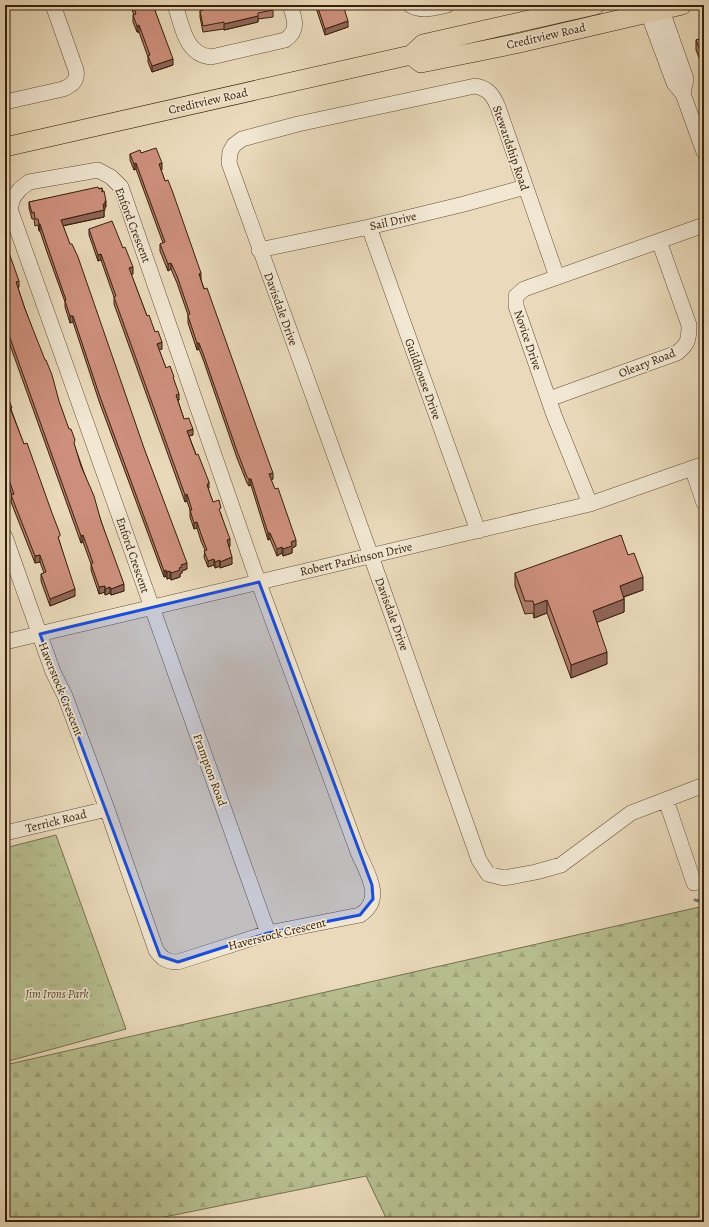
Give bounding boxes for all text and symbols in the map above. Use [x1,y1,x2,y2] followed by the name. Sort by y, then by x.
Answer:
[505,19,588,53] street label: Creditview Road
[167,84,250,118] street label: Creditview Road
[489,103,533,193] street label: Stewardship Road
[111,185,155,265] street label: Enford Crescent
[368,208,418,234] street label: Sail Drive
[260,270,302,348] street label: Davisdale Drive
[510,308,546,372] street label: Novice Drive
[401,336,445,422] street label: Guildhouse Drive
[616,345,678,381] street label: Oleary Road
[113,515,153,595] street label: Enford Crescent
[298,538,414,580] street label: Robert Parkinson Drive
[371,575,413,653] street label: Davisdale Drive
[35,640,87,739] street label: Haverstock Crescent
[189,731,231,809] street label: Frampton Road
[24,806,89,836] street label: Terrick Road
[226,914,328,954] street label: Haverstock Crescent
[24,986,89,1002] park label: Jim Irons Park

